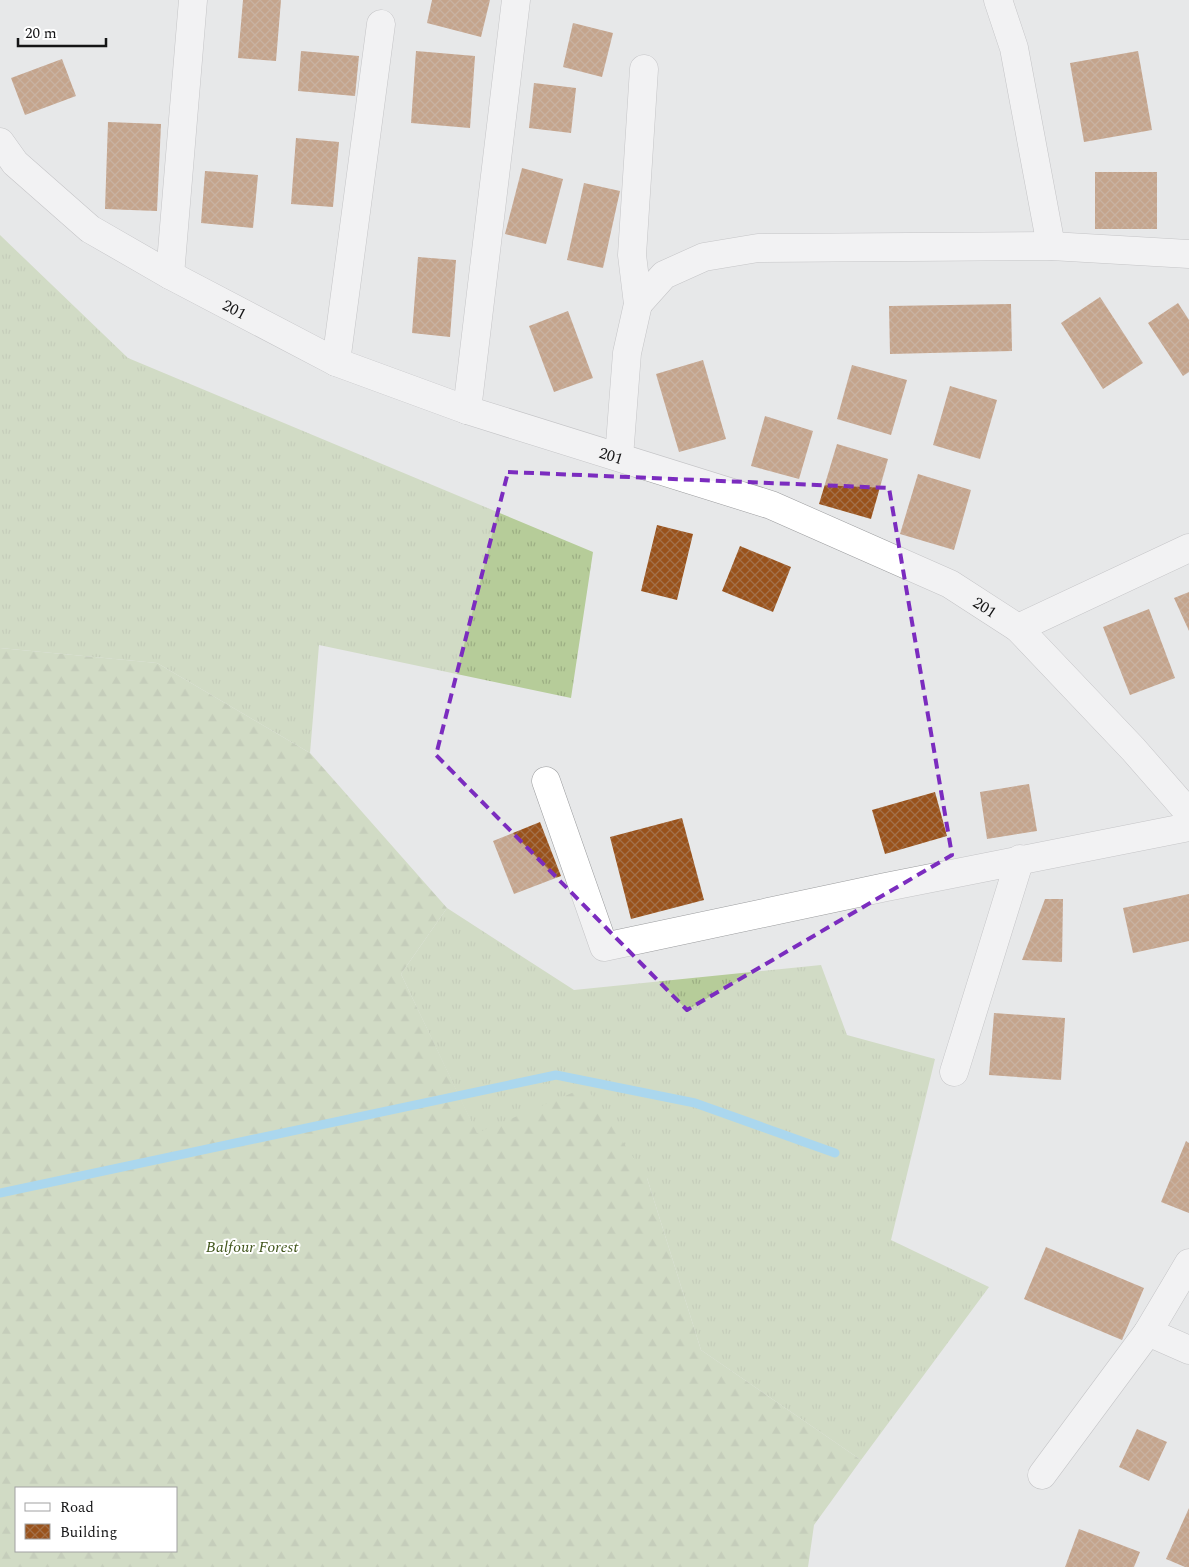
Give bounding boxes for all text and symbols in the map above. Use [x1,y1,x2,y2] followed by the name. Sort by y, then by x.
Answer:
[18,15,105,47] scale bar
[25,22,57,45] text: 20 m
[218,294,250,326] street label: 201
[596,441,626,471] street label: 201
[968,591,1001,624] street label: 201
[206,1235,299,1259] park label: Balfour Forest
[15,1487,178,1552] legend
[60,1496,94,1519] text: Road
[60,1521,117,1544] text: Building

